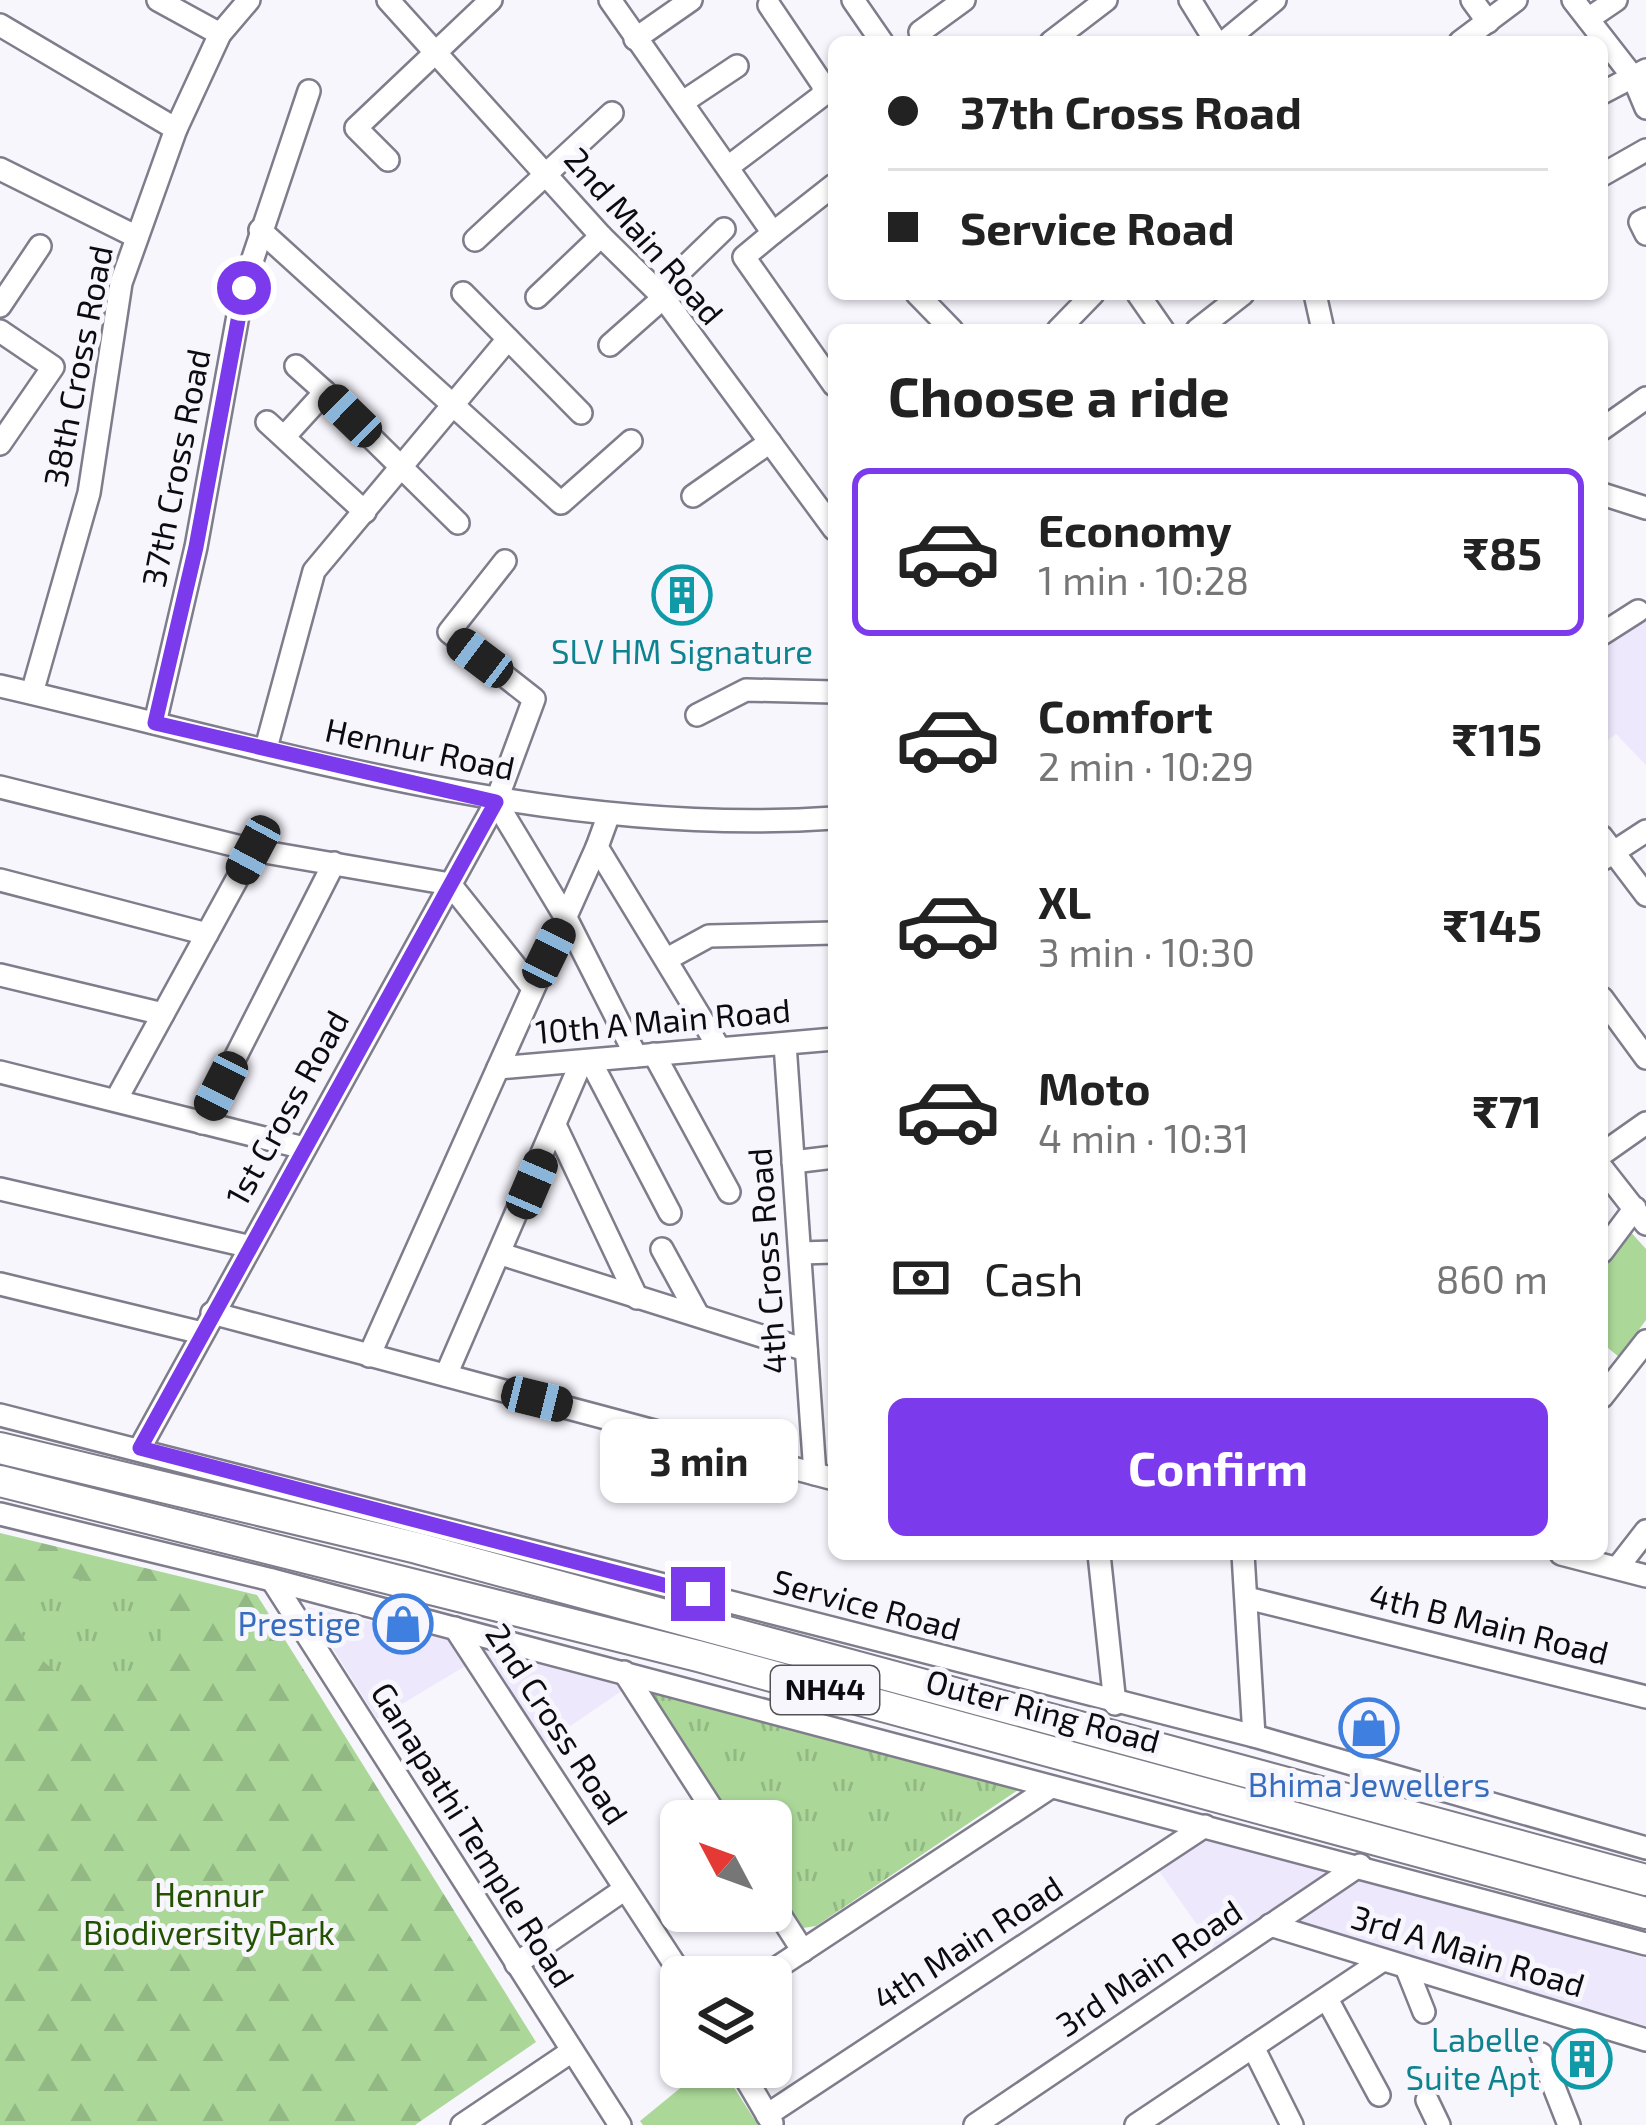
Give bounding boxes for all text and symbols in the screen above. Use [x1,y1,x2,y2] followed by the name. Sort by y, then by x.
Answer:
[960,84,1302,138] text: 37th Cross Road
[557,139,733,332] street label: 2nd Main Road
[960,200,1235,254] text: Service Road
[34,242,120,490] street label: 38th Cross Road
[217,261,271,315] route start
[132,345,218,590] street label: 37th Cross Road
[888,363,1230,428] text: Choose a ride
[312,378,388,454] car
[894,498,1002,606] icon: car
[1038,502,1232,556] text: Economy
[1463,525,1542,579] text: ₹85
[1038,556,1249,603] text: 1 min · 10:28
[651,564,713,626] building icon: SLV HM Signature
[440,622,520,694] car
[551,631,813,671] place label: SLV HM Signature
[894,684,1002,792] icon: car
[1038,688,1213,742] text: Comfort
[322,708,519,788] street label: Hennur Road
[1452,711,1542,765] text: ₹115
[1038,742,1254,789] text: 2 min · 10:29
[220,810,286,890] car
[894,870,1002,978] icon: car
[1038,874,1091,928] text: XL
[1442,897,1542,951] text: ₹145
[517,913,581,993] car
[1038,928,1255,975] text: 3 min · 10:30
[534,989,792,1051] street label: 10th A Main Road
[216,1003,356,1212] street label: 1st Cross Road
[189,1046,253,1126] car
[894,1056,1002,1164] icon: car
[1038,1060,1151,1114] text: Moto
[1472,1083,1542,1137] text: ₹71
[1038,1114,1249,1161] text: 4 min · 10:31
[501,1144,563,1224] car
[738,1147,794,1376] street label: 4th Cross Road
[888,1245,954,1311] icon: cash
[984,1251,1083,1305] text: Cash
[1436,1255,1548,1302] text: 860 m
[498,1373,576,1425] car
[888,1398,1548,1536] button: Confirm
[599,1420,797,1504] callout: 3 min
[649,1437,749,1484] text: 3 min
[769,1560,965,1648] street label: Service Road
[671,1567,725,1621] route end
[1366,1574,1613,1672] street label: 4th B Main Road
[372,1593,434,1655] shop icon: Prestige
[237,1603,361,1643] place label: Prestige
[478,1616,638,1831] street label: 2nd Cross Road
[922,1660,1165,1760] street label: Outer Ring Road
[771,1666,879,1714] road number: NH44
[364,1675,584,1994] street label: Ganapathi Temple Road
[1338,1697,1400,1759] shop icon: Bhima Jewellers
[1248,1764,1490,1804] place label: Bhima Jewellers
[660,1800,792,1932] north arrow
[660,1800,792,2088] map controls
[865,1866,1069,2018] street label: 4th Main Road
[83,1874,335,1952] park label: Hennur Biodiversity Park
[1048,1890,1249,2044] street label: 3rd Main Road
[1347,1896,1590,2004] street label: 3rd A Main Road
[660,1956,792,2088] button: layers
[1405,2019,1540,2097] place label: Labelle Suite Apt
[1551,2028,1613,2090] building icon: Labelle Suite Apt

